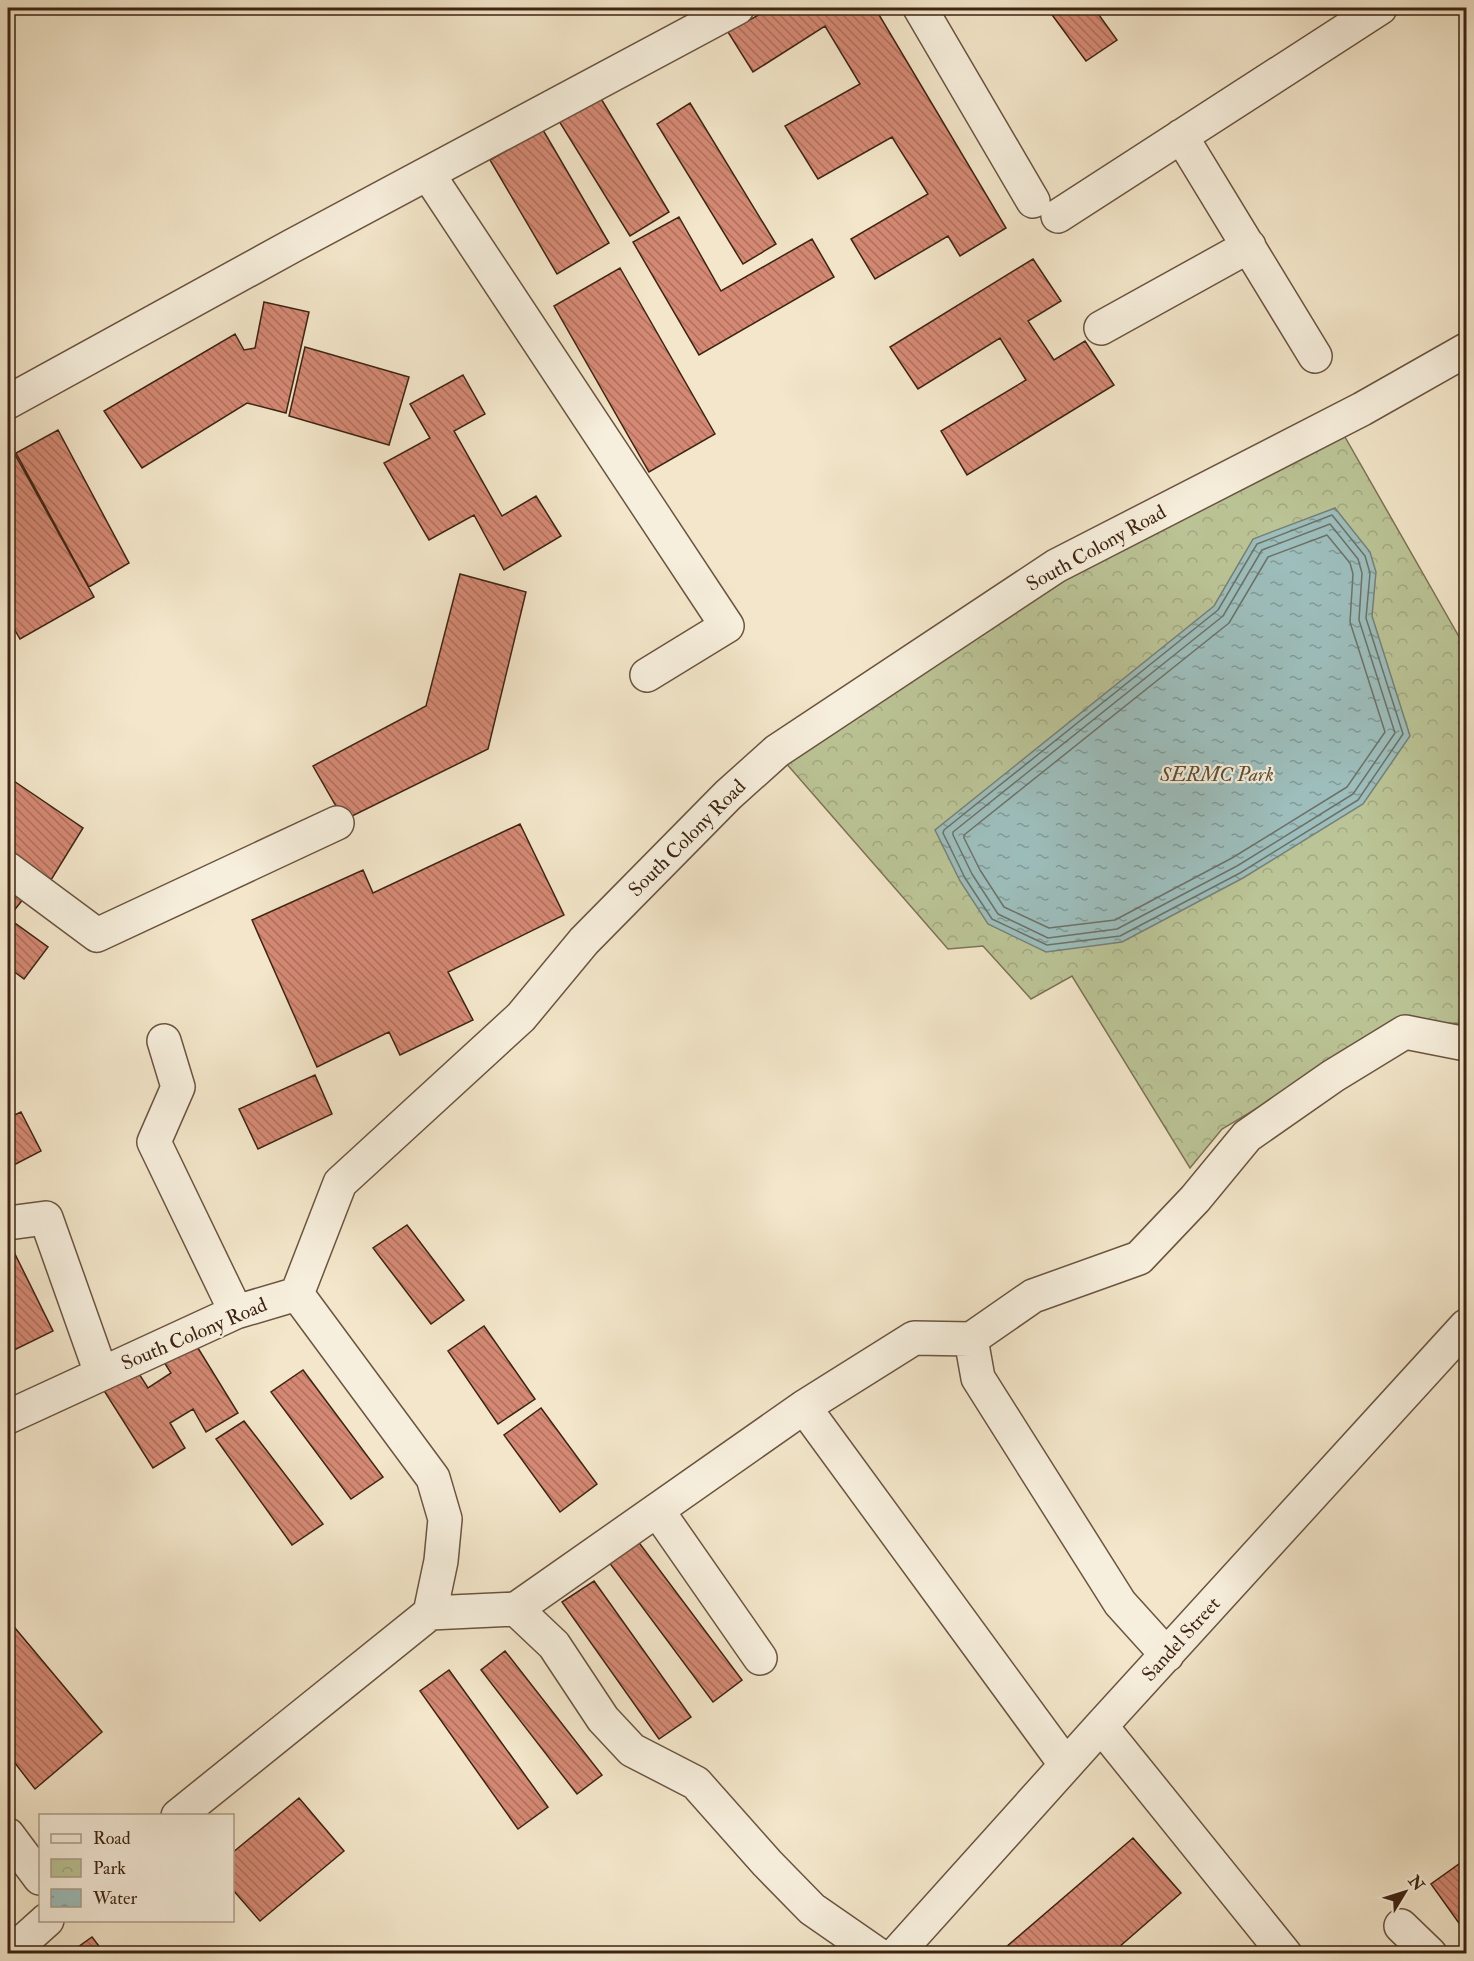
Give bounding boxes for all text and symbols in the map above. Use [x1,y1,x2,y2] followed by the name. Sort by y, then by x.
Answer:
[1022,499,1170,597] street label: South Colony Road
[1159,762,1274,787] park label: SERMC Park
[623,774,751,902] street label: South Colony Road
[117,1292,271,1376] street label: South Colony Road
[1136,1591,1226,1687] street label: Sandel Street
[39,1814,234,1922] legend
[93,1827,131,1850] text: Road
[93,1857,126,1880] text: Park
[1375,1862,1435,1922] north arrow
[1403,1871,1429,1896] text: N
[92,1887,137,1910] text: Water

